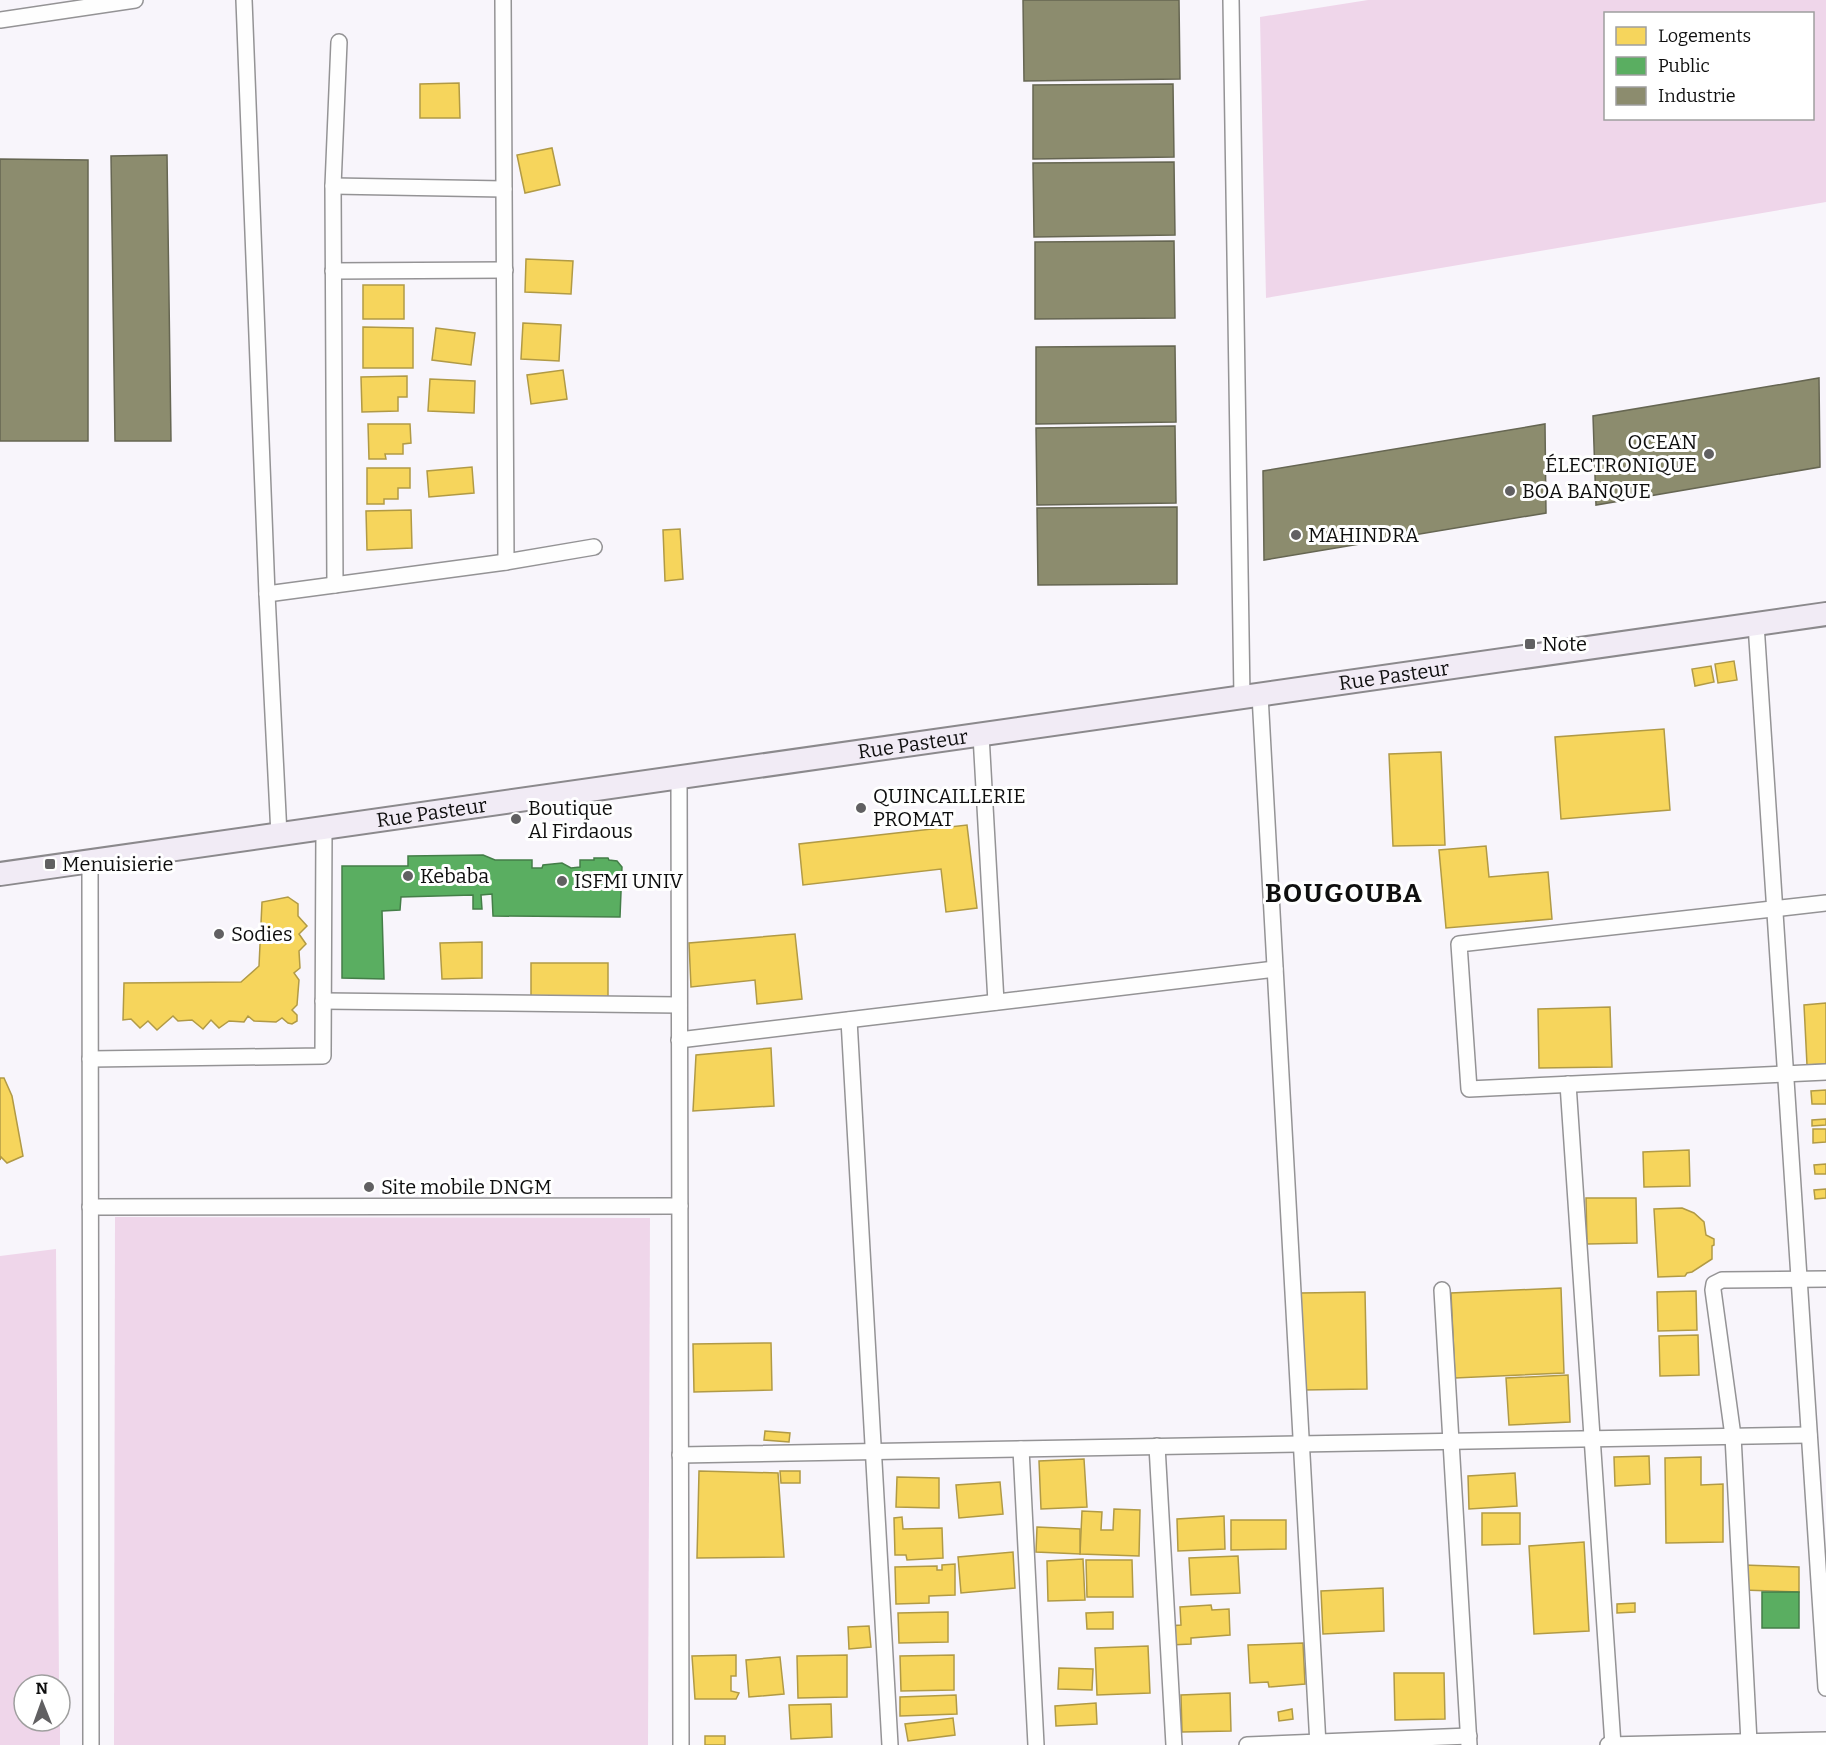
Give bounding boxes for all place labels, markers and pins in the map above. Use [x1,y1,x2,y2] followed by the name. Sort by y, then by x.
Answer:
[1545,430,1697,477] place label: OCEAN ÉLECTRONIQUE
[1702,447,1716,461] marker: OCEAN ÉLECTRONIQUE
[1522,479,1651,503] place label: BOA BANQUE
[1503,484,1517,498] marker: BOA BANQUE
[1308,523,1420,547] place label: MAHINDRA
[1289,528,1303,542] marker: MAHINDRA
[1542,632,1587,656] place label: Note
[1523,637,1537,651] marker: Note
[873,784,1026,831] place label: QUINCAILLERIE PROMAT
[528,796,633,843] place label: Boutique Al Firdaous
[854,801,868,815] marker: QUINCAILLERIE PROMAT
[509,812,523,826] marker: Boutique Al Firdaous
[62,852,173,876] place label: Menuisierie
[43,857,57,871] marker: Menuisierie
[420,864,489,888] place label: Kebaba
[401,869,415,883] marker: Kebaba
[574,869,683,893] place label: ISFMI UNIV
[555,874,569,888] marker: ISFMI UNIV
[231,922,293,946] place label: Sodies
[212,927,226,941] marker: Sodies
[381,1175,552,1199] place label: Site mobile DNGM
[362,1180,376,1194] marker: Site mobile DNGM

